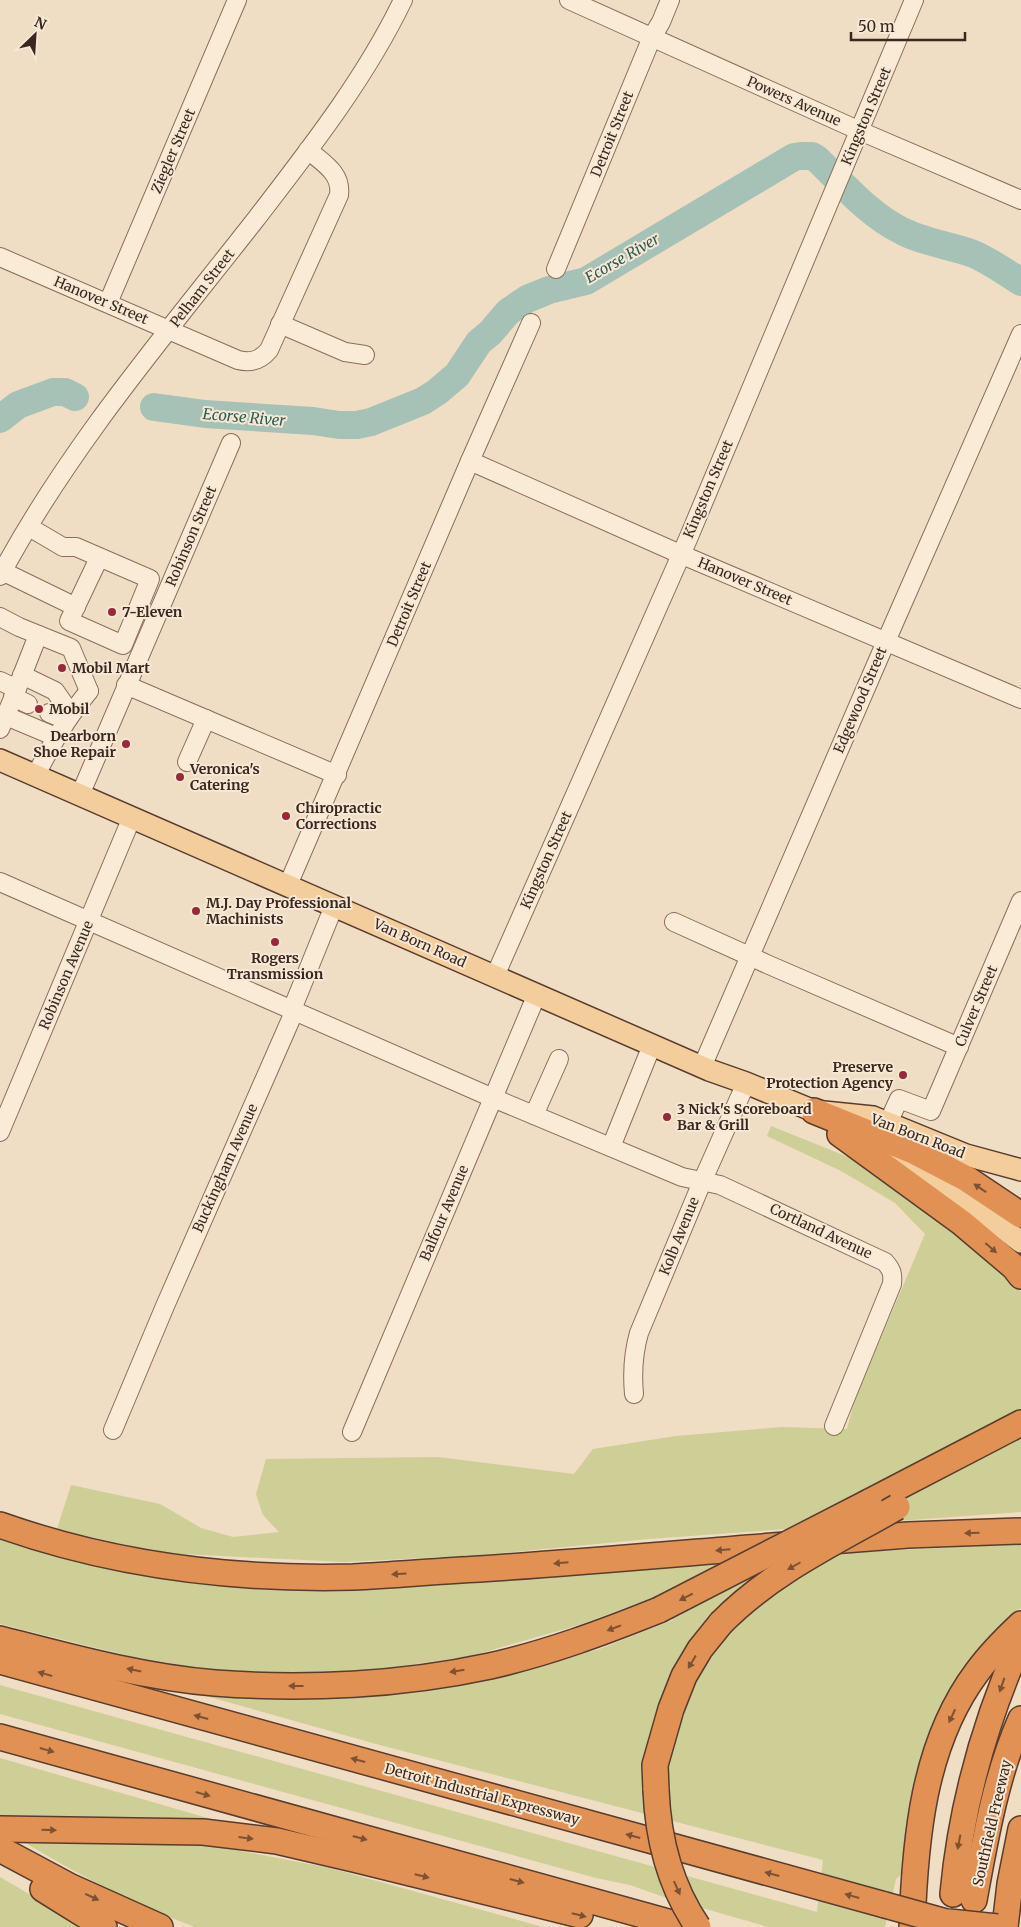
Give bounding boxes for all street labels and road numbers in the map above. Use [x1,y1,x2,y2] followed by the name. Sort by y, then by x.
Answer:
[837,64,895,168] street label: Kingston Street
[744,72,844,130] street label: Powers Avenue
[587,88,638,180] street label: Detroit Street
[147,105,199,196] street label: Ziegler Street
[166,245,238,331] street label: Pelham Street
[51,272,151,328] street label: Hanover Street
[679,437,737,541] street label: Kingston Street
[162,482,221,589] street label: Robinson Street
[695,553,795,609] street label: Hanover Street
[383,558,435,649] street label: Detroit Street
[829,644,891,756] street label: Edgewood Street
[516,808,576,912] street label: Kingston Street
[370,914,470,972] street label: Van Born Road
[35,918,97,1032] street label: Robinson Avenue
[951,962,1001,1049] street label: Culver Street
[189,1101,261,1235] street label: Buckingham Avenue
[867,1109,968,1162] street label: Van Born Road
[416,1162,472,1264] street label: Balfour Avenue
[655,1194,703,1278] street label: Kolb Avenue
[767,1199,875,1263] street label: Cortland Avenue
[969,1757,1016,1888] street label: Southfield Freeway
[383,1759,582,1829] street label: Detroit Industrial Expressway

